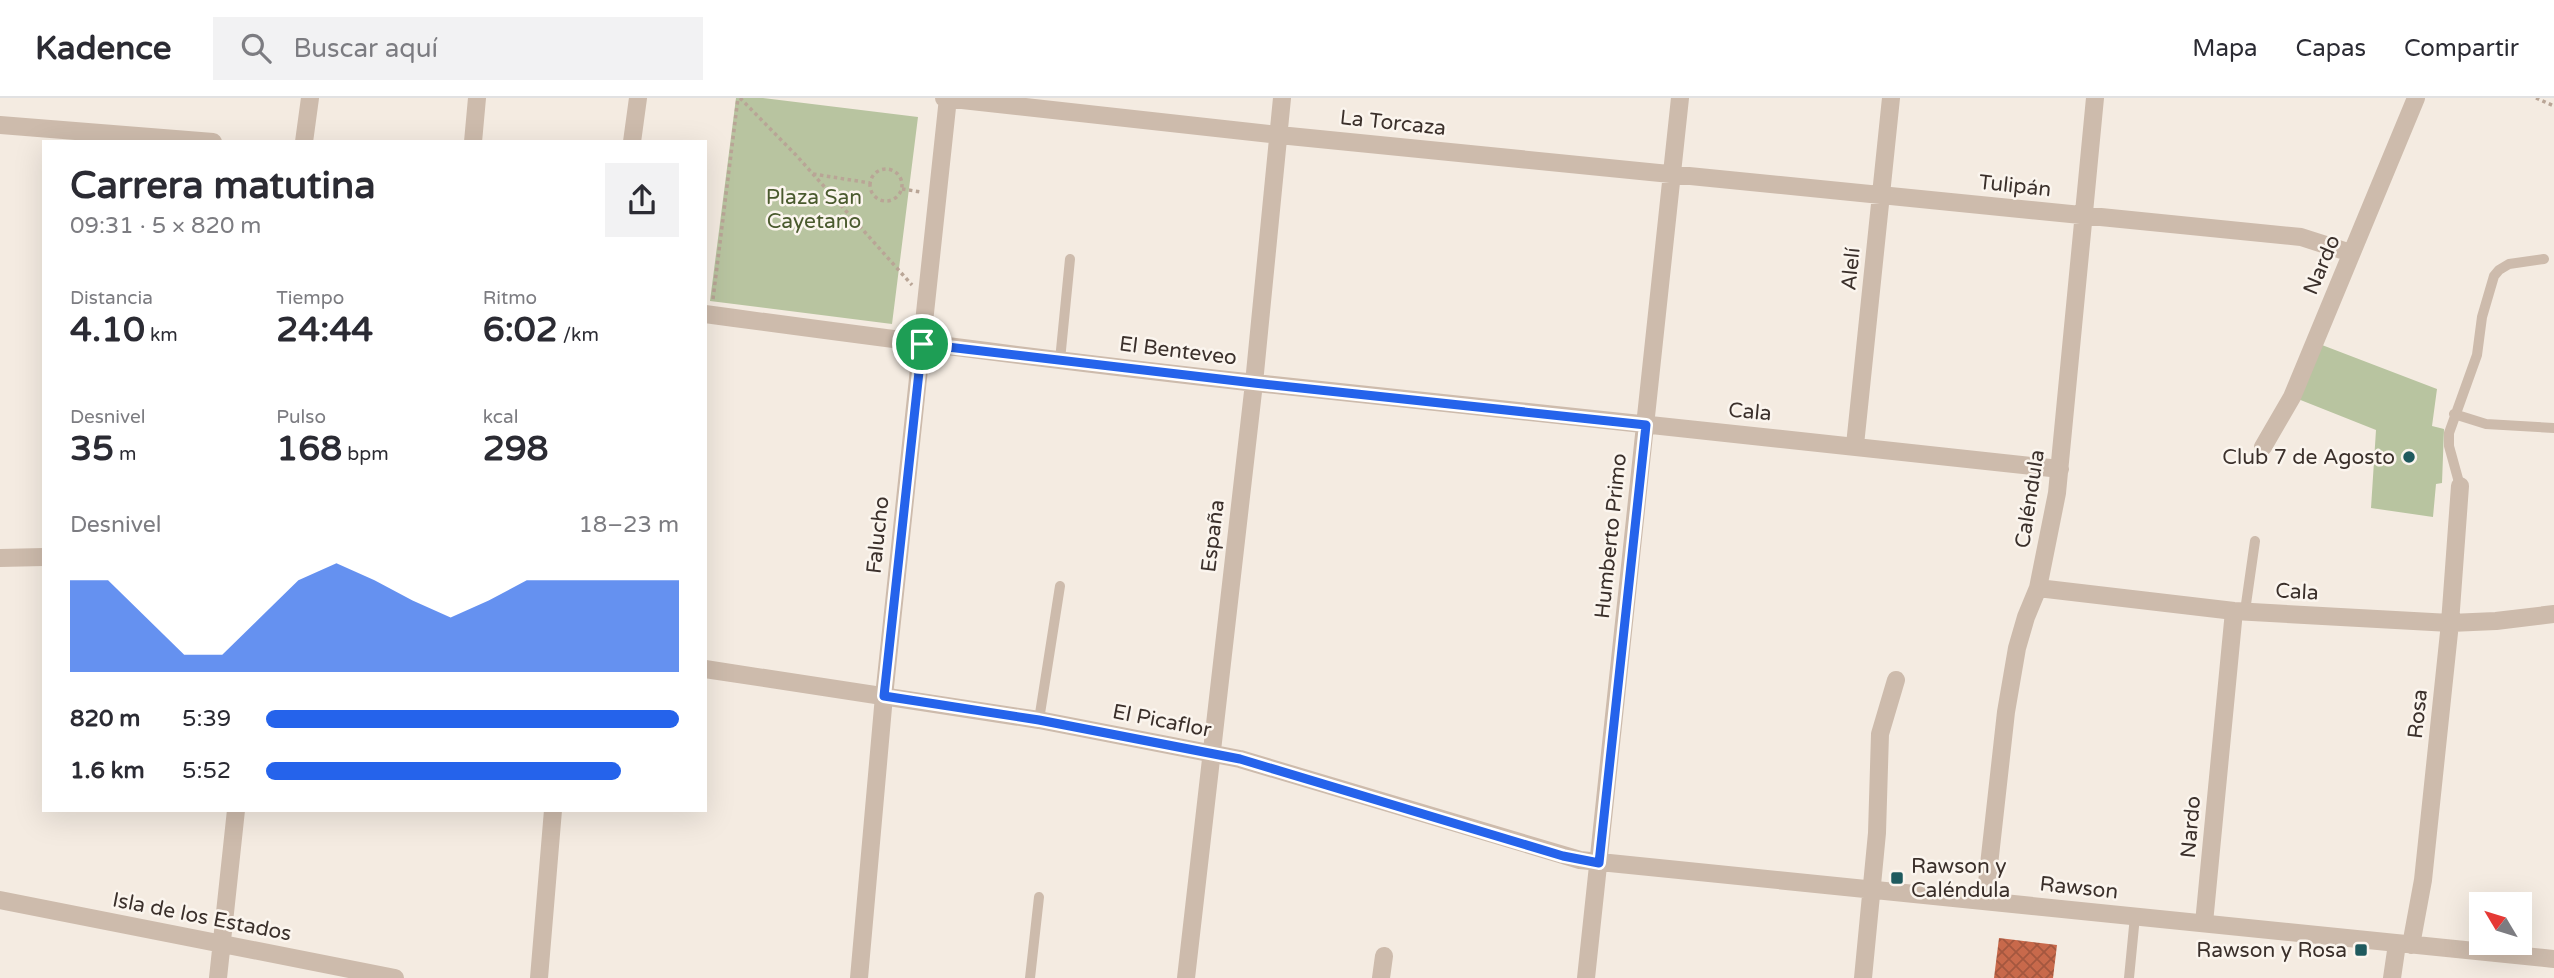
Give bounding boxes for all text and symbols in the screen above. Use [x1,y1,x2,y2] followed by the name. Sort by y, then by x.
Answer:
[213,17,703,80] search box
[35,29,171,68] text: Kadence
[237,29,275,67] icon: search
[293,33,438,64] text: Buscar aquí
[2192,34,2258,63] text: Mapa
[2296,34,2366,63] text: Capas
[2404,34,2519,63] text: Compartir
[1339,105,1447,141] street label: La Torcaza
[70,163,376,209] text: Carrera matutina
[605,163,679,237] button: share
[1978,170,2052,202] street label: Tulipán
[766,185,862,234] park label: Plaza San Cayetano
[70,212,261,240] text: 09:31 · 5 × 820 m
[2298,231,2346,299] street label: Nardo
[1836,246,1866,292] street label: Alelí
[70,287,153,309] text: Distancia
[276,287,344,309] text: Tiempo
[483,287,537,309] text: Ritmo
[70,309,145,351] text: 4.10
[276,309,373,351] text: 24:44
[483,309,558,351] text: 6:02
[892,314,952,374] pin
[145,324,178,346] text: km
[558,324,599,346] text: /km
[903,325,941,363] icon: arrive
[1118,331,1238,371] street label: El Benteveo
[1727,398,1773,426] street label: Cala
[70,406,146,428] text: Desnivel
[276,406,326,428] text: Pulso
[483,406,518,428] text: kcal
[70,428,114,470] text: 35
[276,428,342,470] text: 168
[483,428,549,470] text: 298
[114,443,136,465] text: m
[342,443,389,465] text: bpm
[2222,445,2395,470] place label: Club 7 de Agosto
[2010,448,2050,550] street label: Caléndula
[2401,449,2417,465] marker: Club 7 de Agosto
[1590,452,1632,620] street label: Humberto Primo
[862,495,894,575] street label: Falucho
[1196,498,1230,574] street label: España
[70,511,161,539] text: Desnivel
[578,511,679,539] text: 18–23 m
[2275,578,2319,606] street label: Cala
[2403,688,2433,740] street label: Rosa
[1110,699,1214,743] street label: El Picaflor
[70,705,140,733] text: 820 m
[182,705,231,733] text: 5:39
[70,757,145,785] text: 1.6 km
[182,757,231,785] text: 5:52
[2176,795,2206,859] street label: Nardo
[1911,854,2010,903] place label: Rawson y Caléndula
[1889,870,1905,886] marker: Rawson y Caléndula
[2038,871,2120,905] street label: Rawson
[110,887,294,947] street label: Isla de los Estados
[2469,892,2532,956] north arrow
[2469,892,2532,955] map controls
[2196,938,2347,963] place label: Rawson y Rosa
[2353,942,2369,958] marker: Rawson y Rosa

